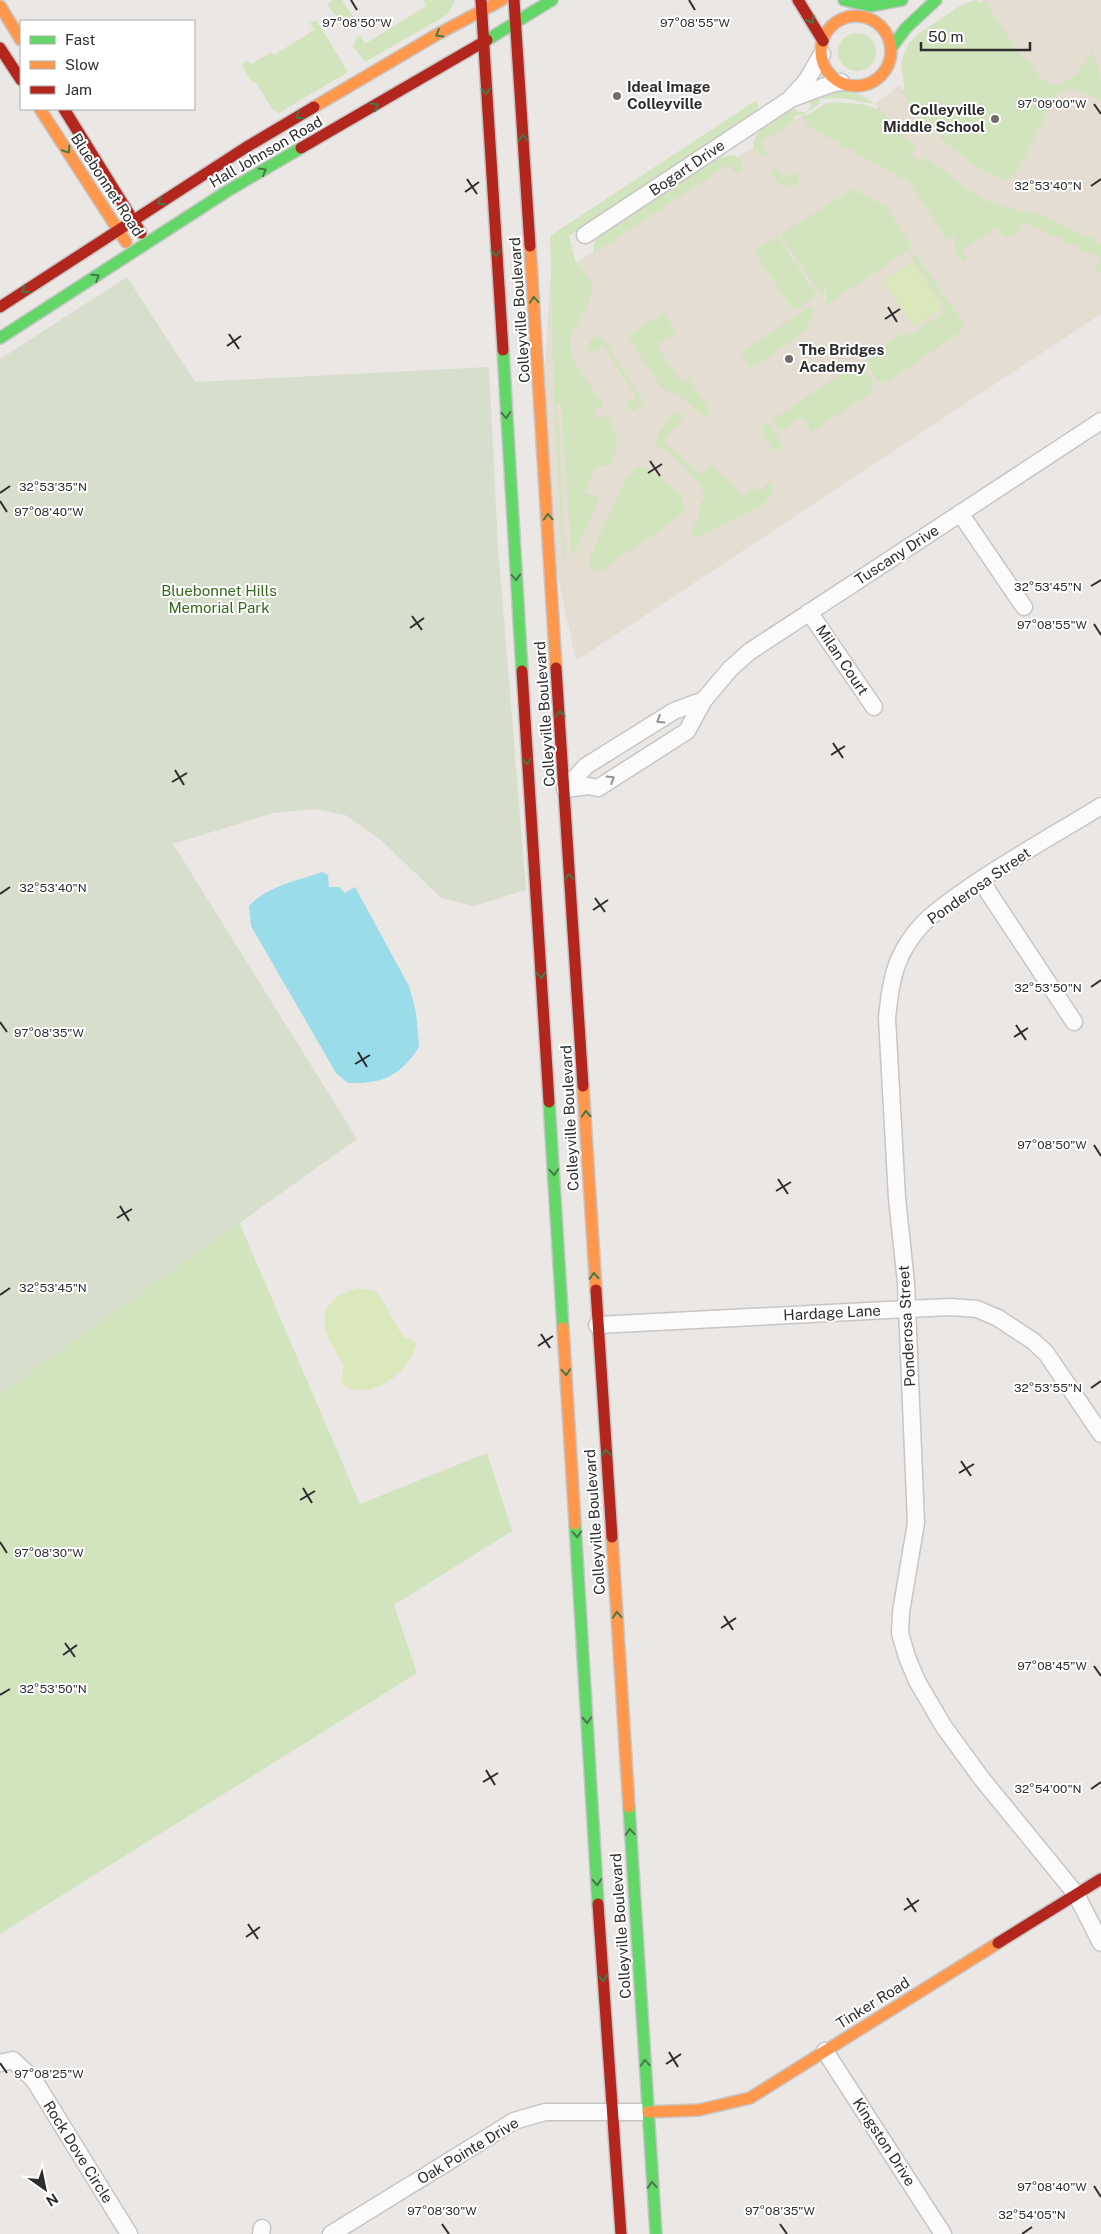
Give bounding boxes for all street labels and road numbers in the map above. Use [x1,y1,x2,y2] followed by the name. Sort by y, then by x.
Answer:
[206,112,325,191] street label: Hall Johnson Road
[68,130,147,239] street label: Bluebonnet Road
[646,136,728,199] street label: Bogart Drive
[506,237,533,383] street label: Colleyville Boulevard
[852,521,942,588] street label: Tuscany Drive
[813,621,872,698] street label: Milan Court
[531,641,558,787] street label: Colleyville Boulevard
[924,844,1034,927] street label: Ponderosa Street
[557,1045,582,1191] street label: Colleyville Boulevard
[895,1265,918,1387] street label: Ponderosa Street
[783,1301,881,1324] street label: Hardage Lane
[581,1449,608,1595] street label: Colleyville Boulevard
[607,1853,634,1999] street label: Colleyville Boulevard
[833,1973,912,2032] street label: Tinker Road
[850,2095,919,2189] street label: Kingston Drive
[40,2097,117,2206] street label: Rock Dove Circle
[414,2114,521,2187] street label: Oak Pointe Drive

